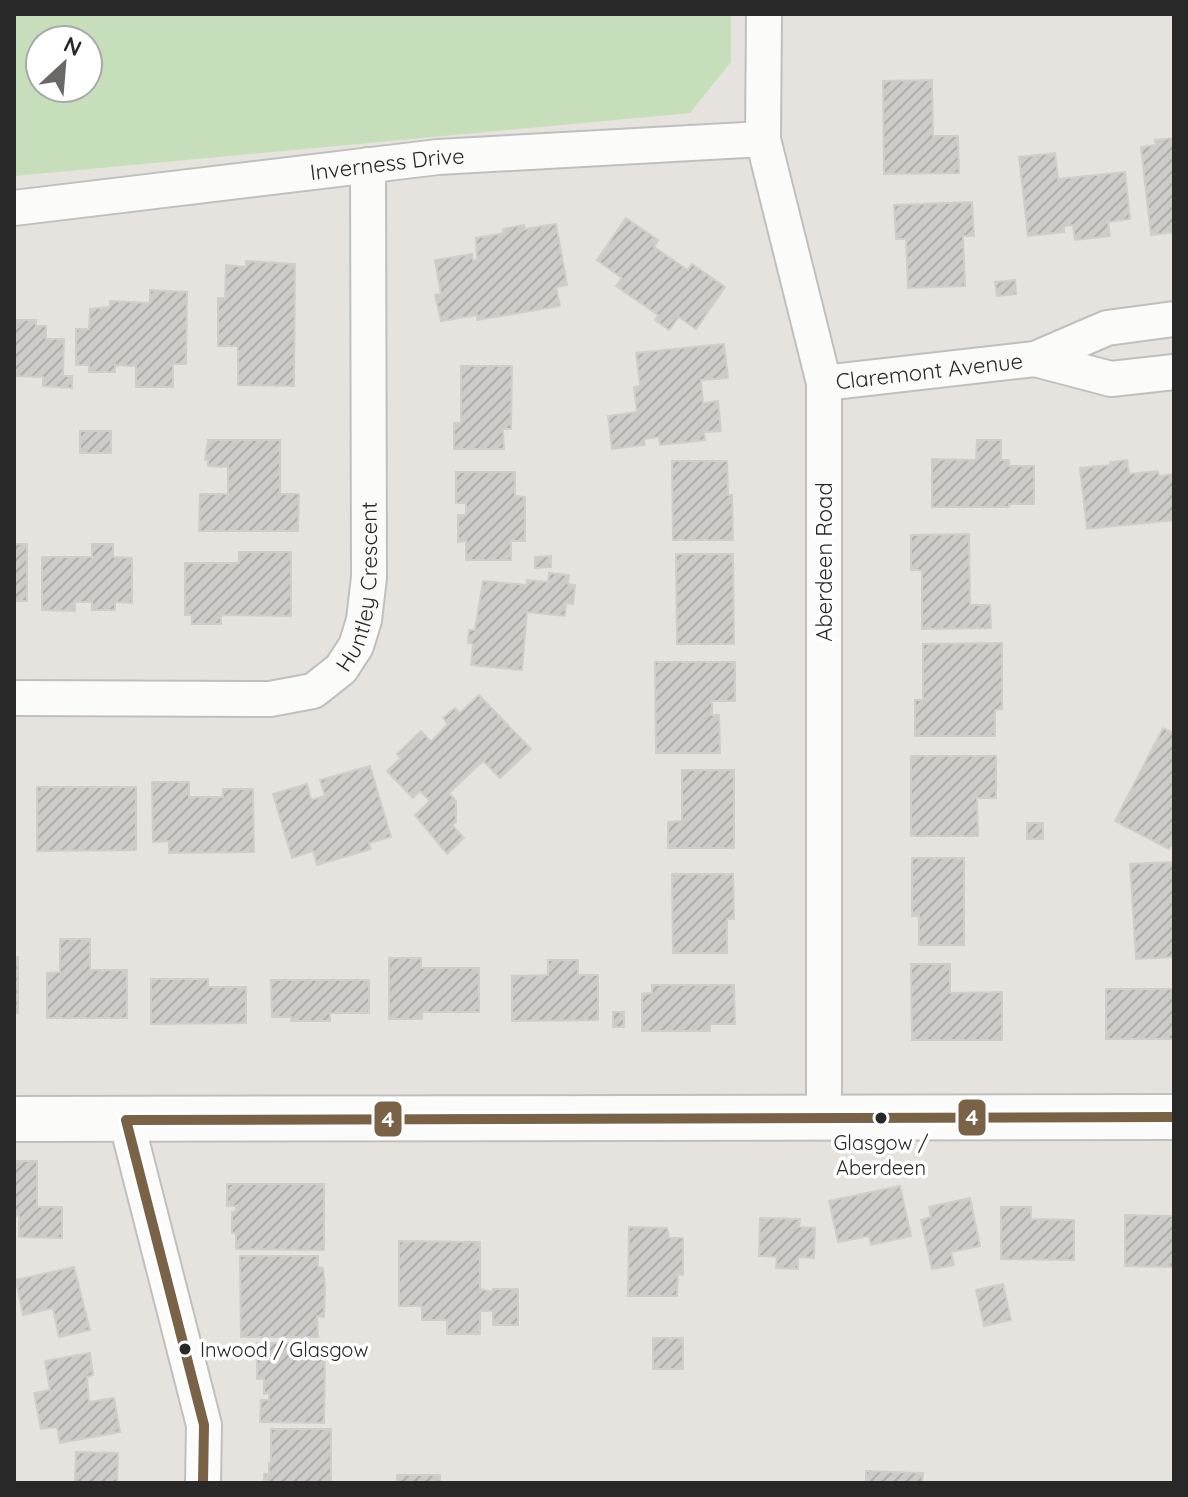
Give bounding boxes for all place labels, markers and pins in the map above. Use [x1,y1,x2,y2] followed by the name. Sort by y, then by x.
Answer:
[873,1110,889,1126] marker: Glasgow / Aberdeen
[833,1130,929,1180] place label: Glasgow / Aberdeen
[200,1337,368,1362] place label: Inwood / Glasgow
[177,1341,193,1357] marker: Inwood / Glasgow

